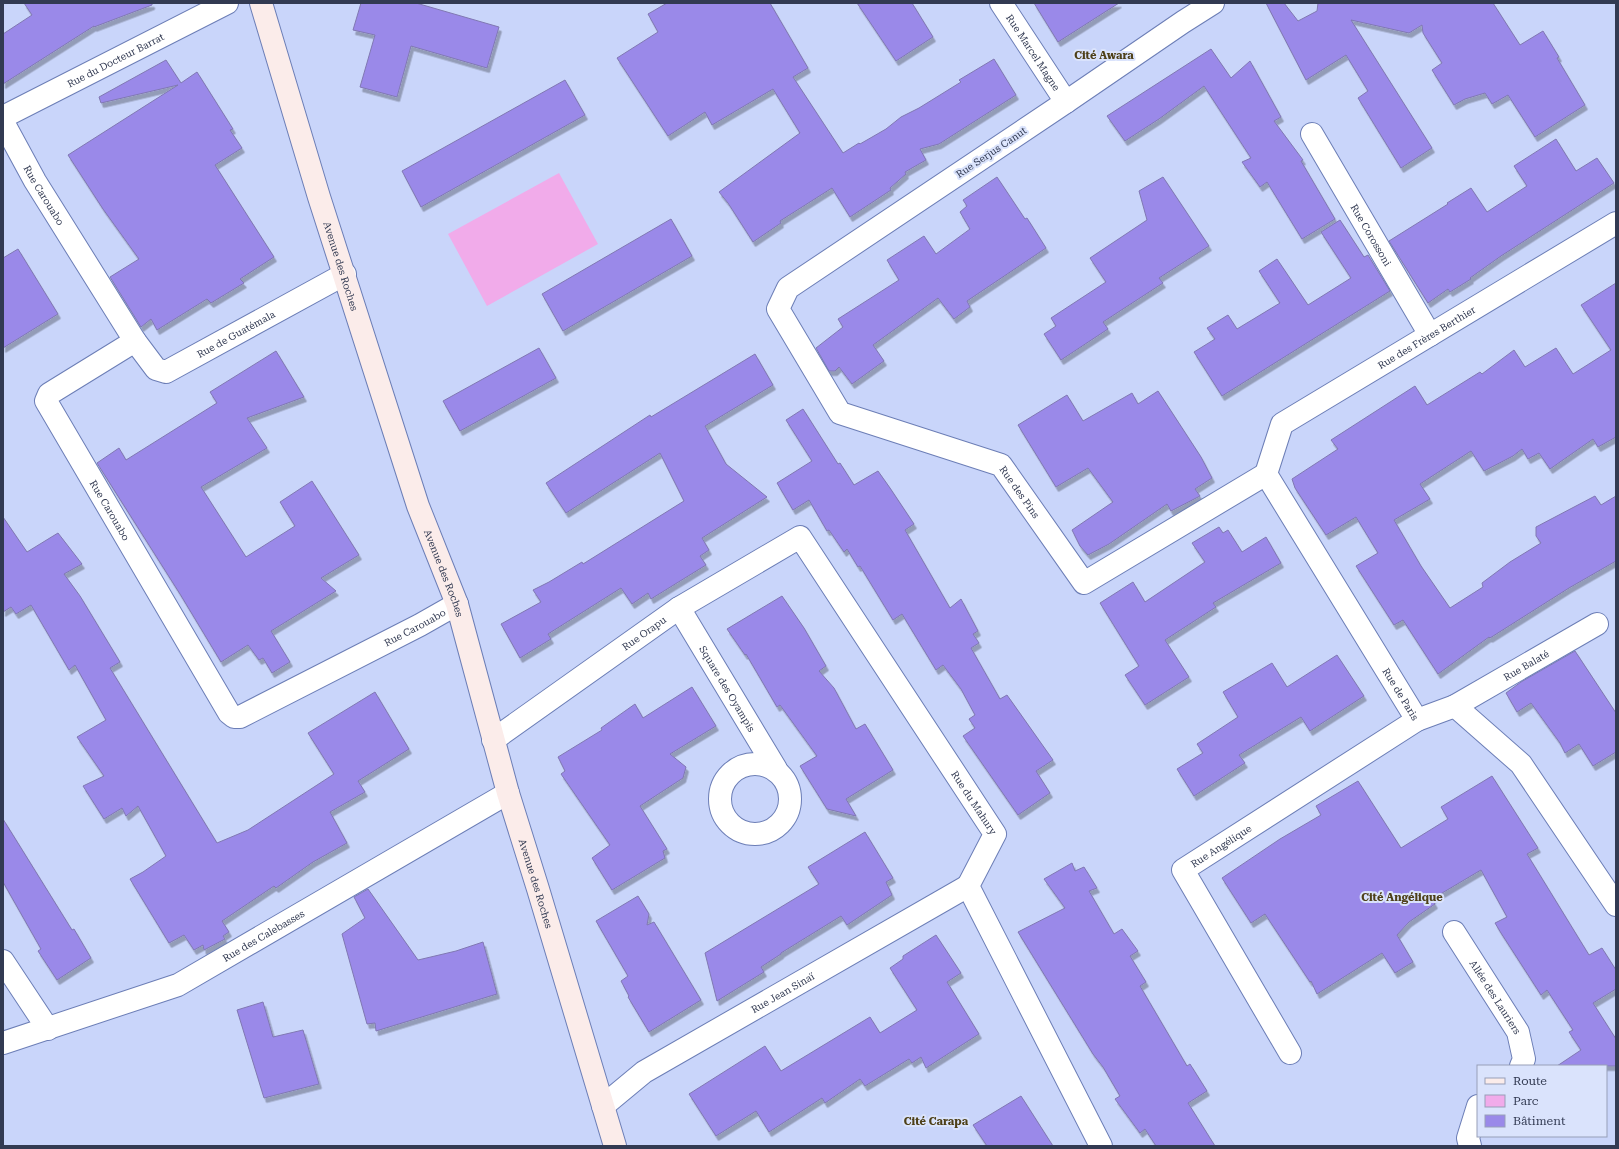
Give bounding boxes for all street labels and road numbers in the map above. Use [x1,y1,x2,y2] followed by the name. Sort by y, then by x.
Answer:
[1004,12,1062,93] street label: Rue Marcel Magne
[65,31,166,89] street label: Rue du Docteur Barrat
[954,125,1029,180] street label: Rue Serjus Canut
[22,164,66,227] street label: Rue Carouabo
[1348,202,1393,268] street label: Rue Corossoni
[321,220,360,312] street label: Avenue des Roches
[1376,304,1477,371] street label: Rue des Frères Berthier
[195,308,277,360] street label: Rue de Guatémala
[997,464,1042,520] street label: Rue des Pins
[88,478,132,543] street label: Rue Carouabo
[422,528,465,618] street label: Avenue des Roches
[382,607,448,648] street label: Rue Carouabo
[620,614,669,653] street label: Rue Orapu
[697,644,757,734] street label: Square des Oyampis
[1502,648,1551,683] street label: Rue Balaté
[1380,666,1421,722] street label: Rue de Paris
[949,769,999,837] street label: Rue du Mahury
[1189,822,1254,870] street label: Rue Angélique
[517,838,555,930] street label: Avenue des Roches
[221,908,307,964] street label: Rue des Calebasses
[1467,958,1523,1036] street label: Allée des Lauriers
[749,970,817,1015] street label: Rue Jean Sinaï

